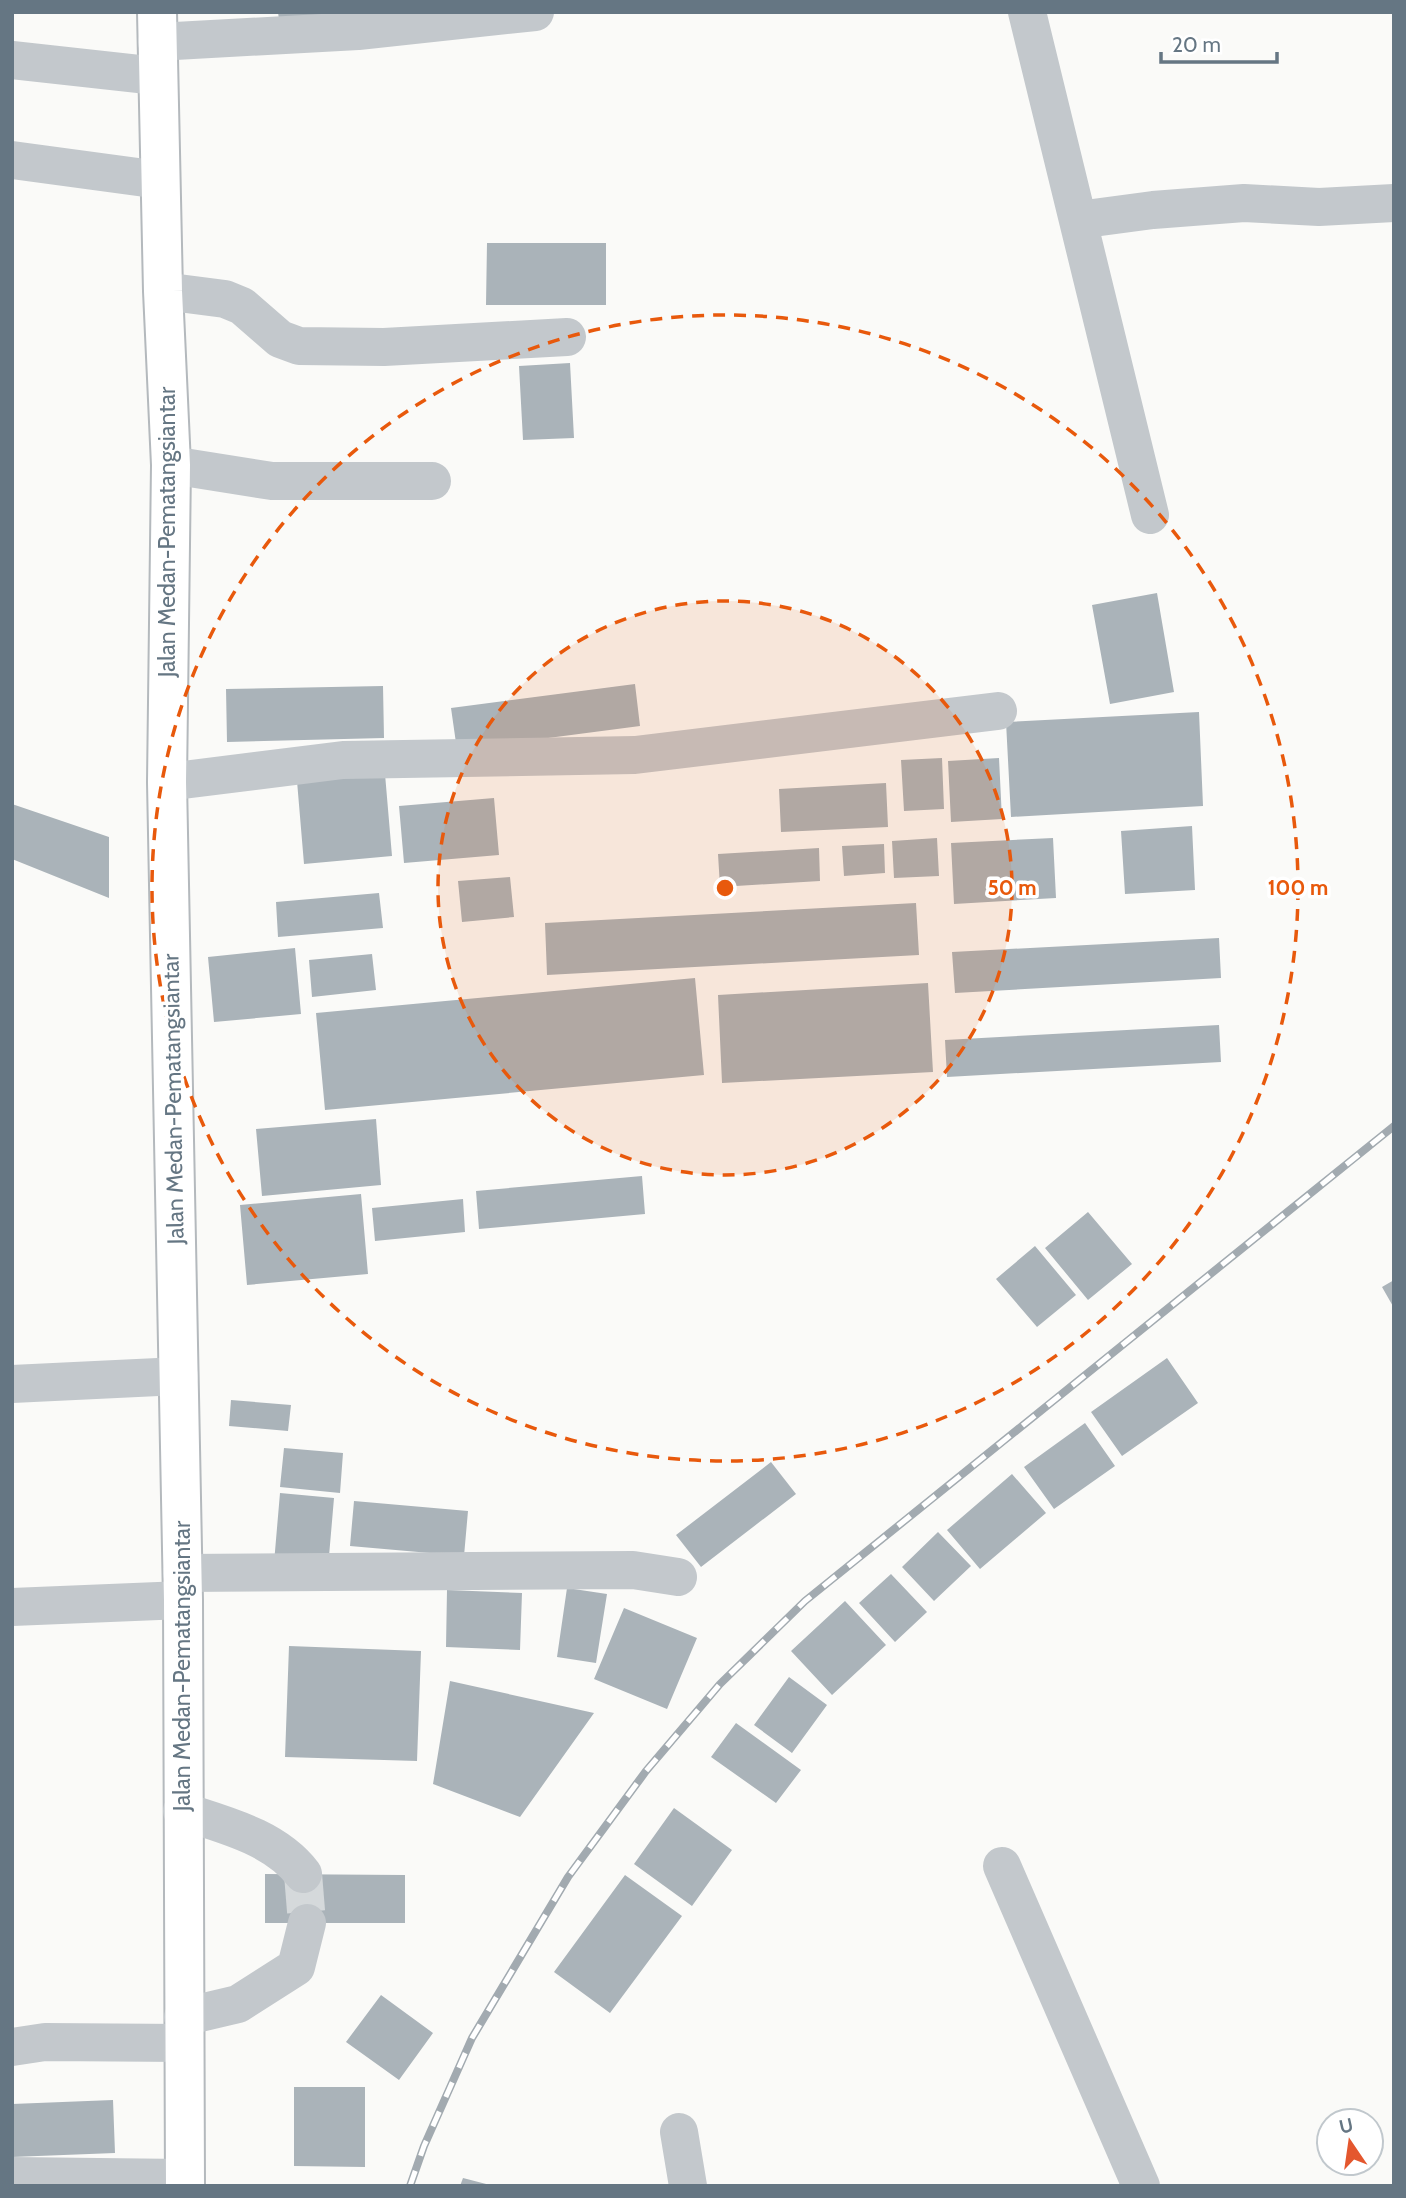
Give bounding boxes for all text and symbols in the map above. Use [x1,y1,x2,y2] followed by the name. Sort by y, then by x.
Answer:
[1161,21,1276,65] scale bar
[1172,32,1221,57] text: 20 m
[153,386,181,678] street label: Jalan Medan-Pematangsiantar
[987,875,1037,900] text: 50 m
[1268,875,1328,900] text: 100 m
[713,876,737,900] centre of rings
[156,953,190,1246] street label: Jalan Medan-Pematangsiantar
[168,1520,196,1812] street label: Jalan Medan-Pematangsiantar
[1315,2107,1385,2177] north arrow
[1337,2113,1356,2139] text: U

